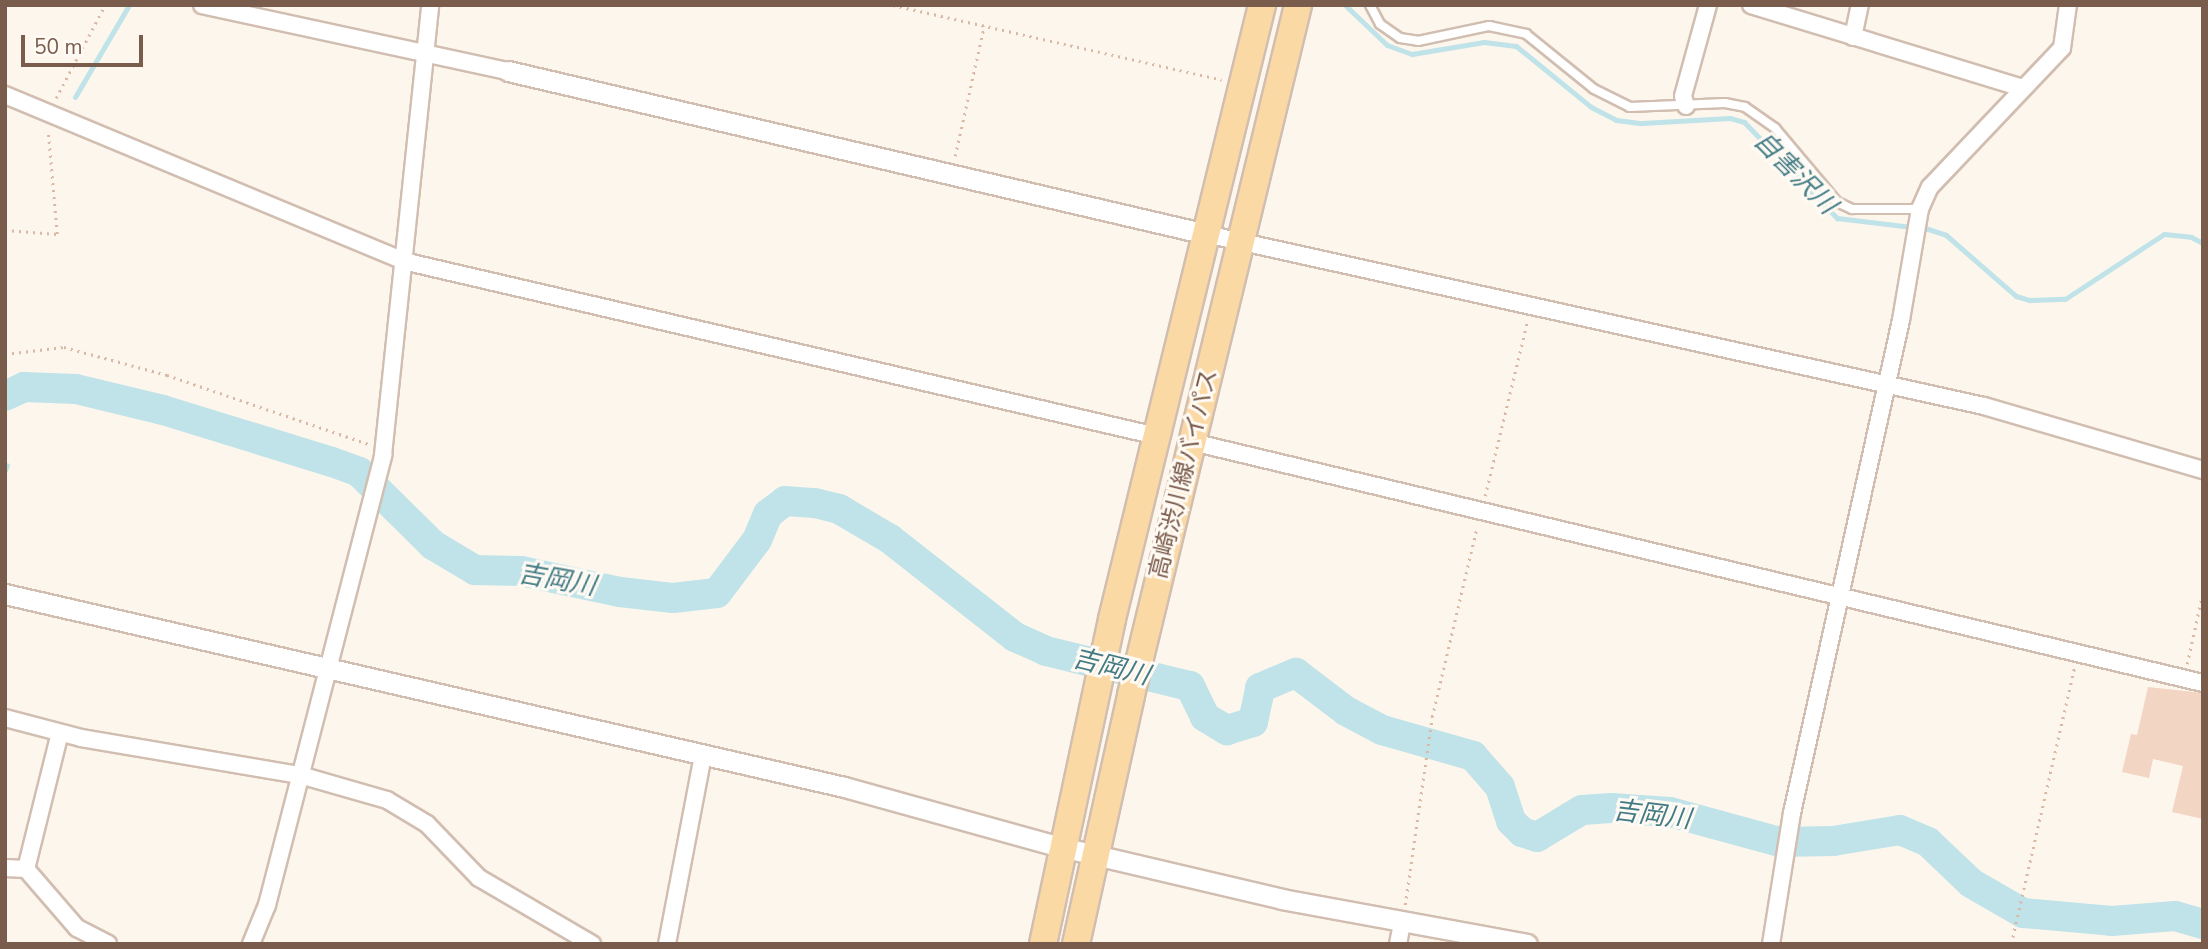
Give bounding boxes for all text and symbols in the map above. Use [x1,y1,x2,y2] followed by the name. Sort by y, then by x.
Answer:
[24,21,147,65] scale bar
[34,33,83,61] text: 50 m
[1747,125,1843,221] water label: 自害沢川
[1144,366,1224,582] street label: 高崎渋川線バイパス
[516,558,598,602] water label: 吉岡川
[1069,642,1153,692] water label: 吉岡川
[1611,795,1693,835] water label: 吉岡川

